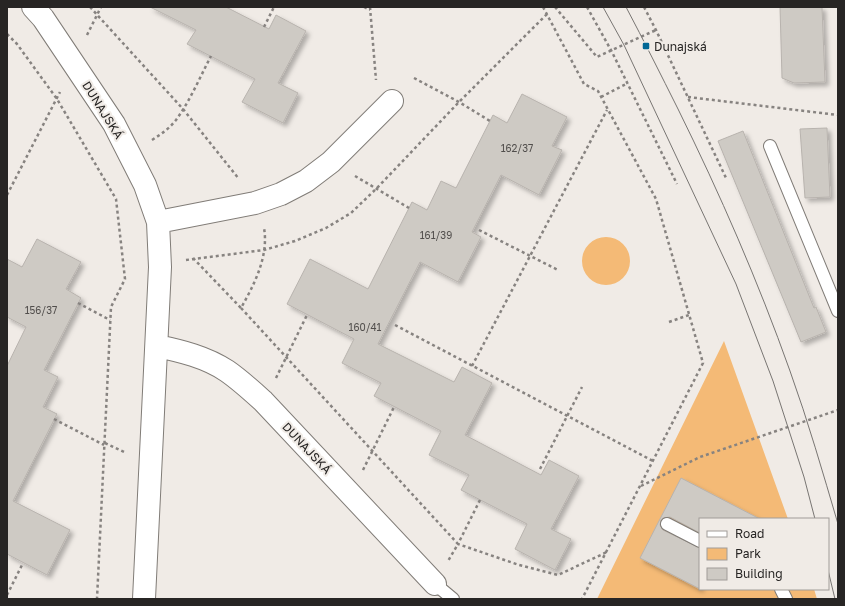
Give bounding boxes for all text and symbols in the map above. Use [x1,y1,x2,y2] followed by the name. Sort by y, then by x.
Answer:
[654,39,707,54] place label: Dunajská
[641,41,651,51] marker: Dunajská
[79,78,127,142] street label: DUNAJSKÁ
[501,142,533,154] house number: 162/37
[420,229,452,241] house number: 161/39
[25,304,57,316] house number: 156/37
[349,321,382,333] house number: 160/41
[279,419,335,477] street label: DUNAJSKÁ
[699,518,829,590] legend
[735,526,764,541] text: Road
[735,546,761,561] text: Park
[735,566,783,581] text: Building

